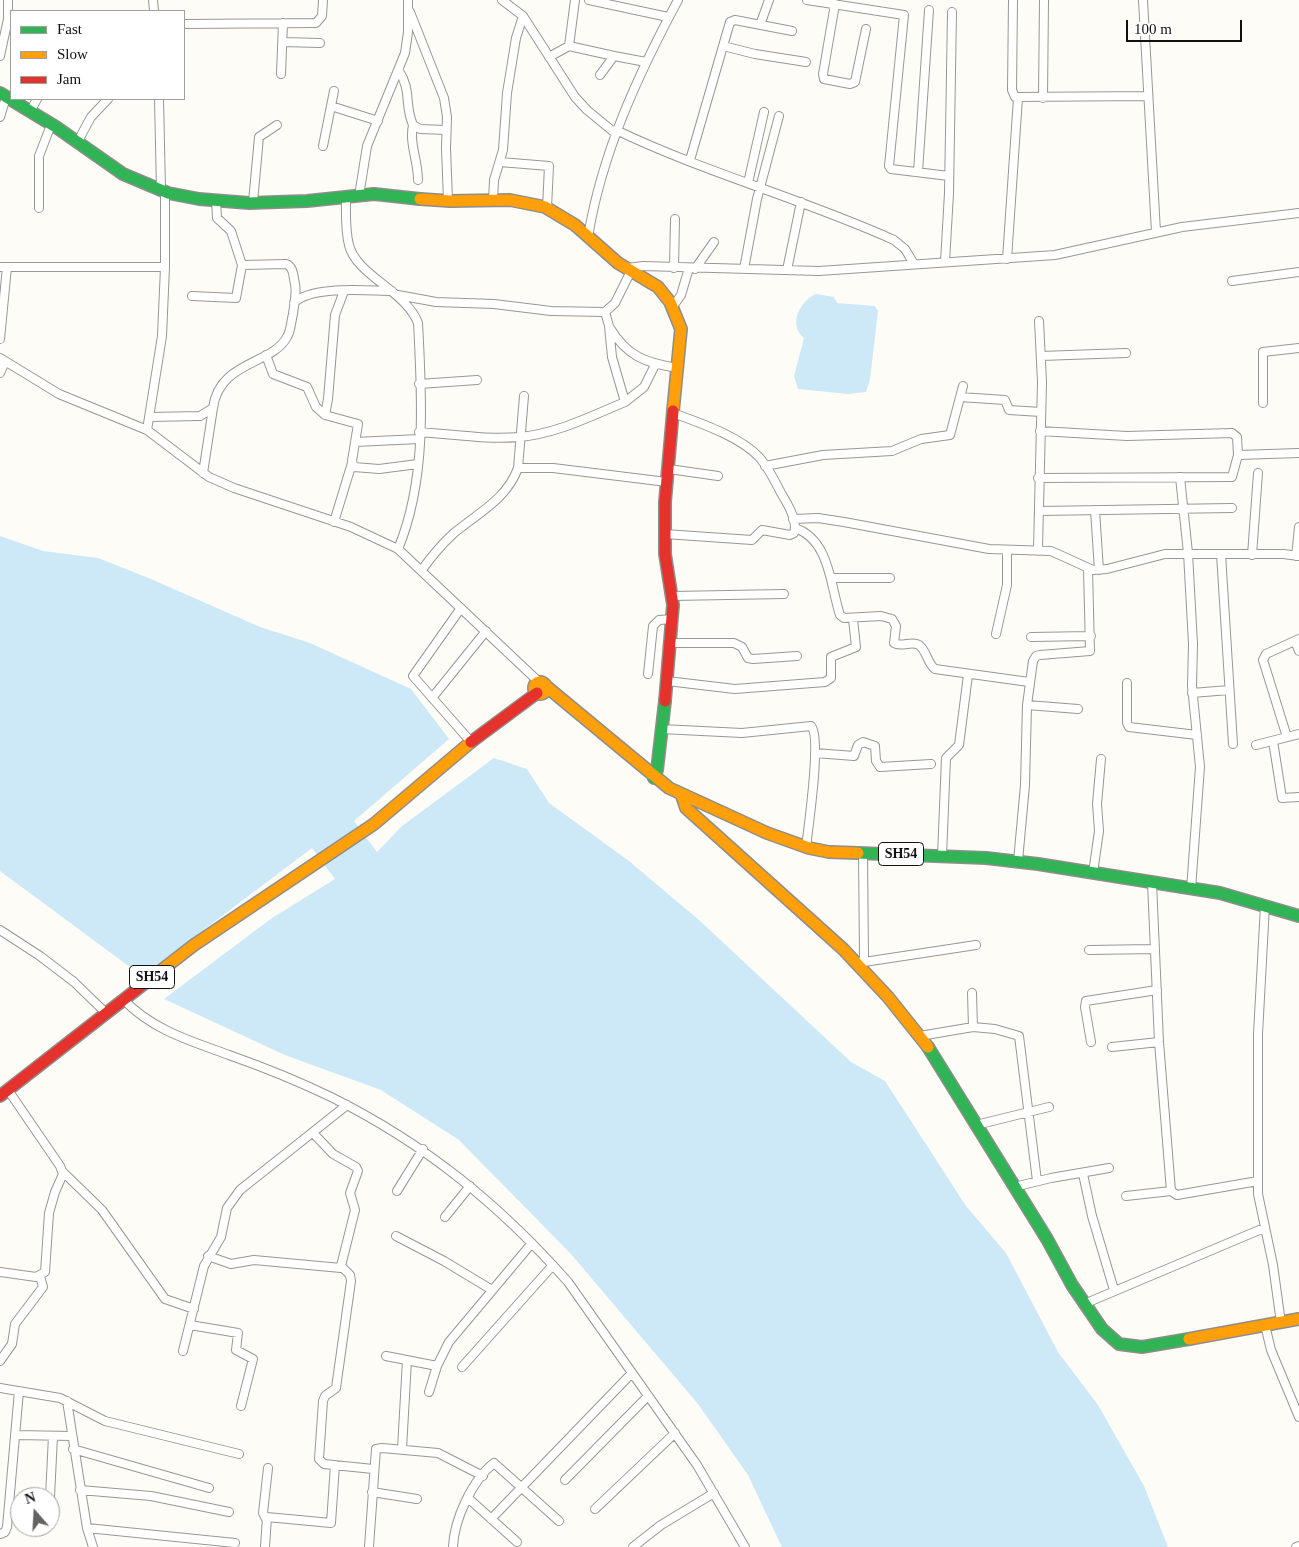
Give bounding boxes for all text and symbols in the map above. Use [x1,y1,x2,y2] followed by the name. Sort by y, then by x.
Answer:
[10,10,185,100] legend
[1129,10,1245,42] scale bar
[57,21,82,37] text: Fast
[1134,21,1172,37] text: 100 m
[57,46,88,62] text: Slow
[57,71,81,87] text: Jam
[878,842,924,866] road number: SH54
[130,966,174,989] road number: SH54
[10,1487,60,1537] north arrow
[23,1490,38,1507] text: N

